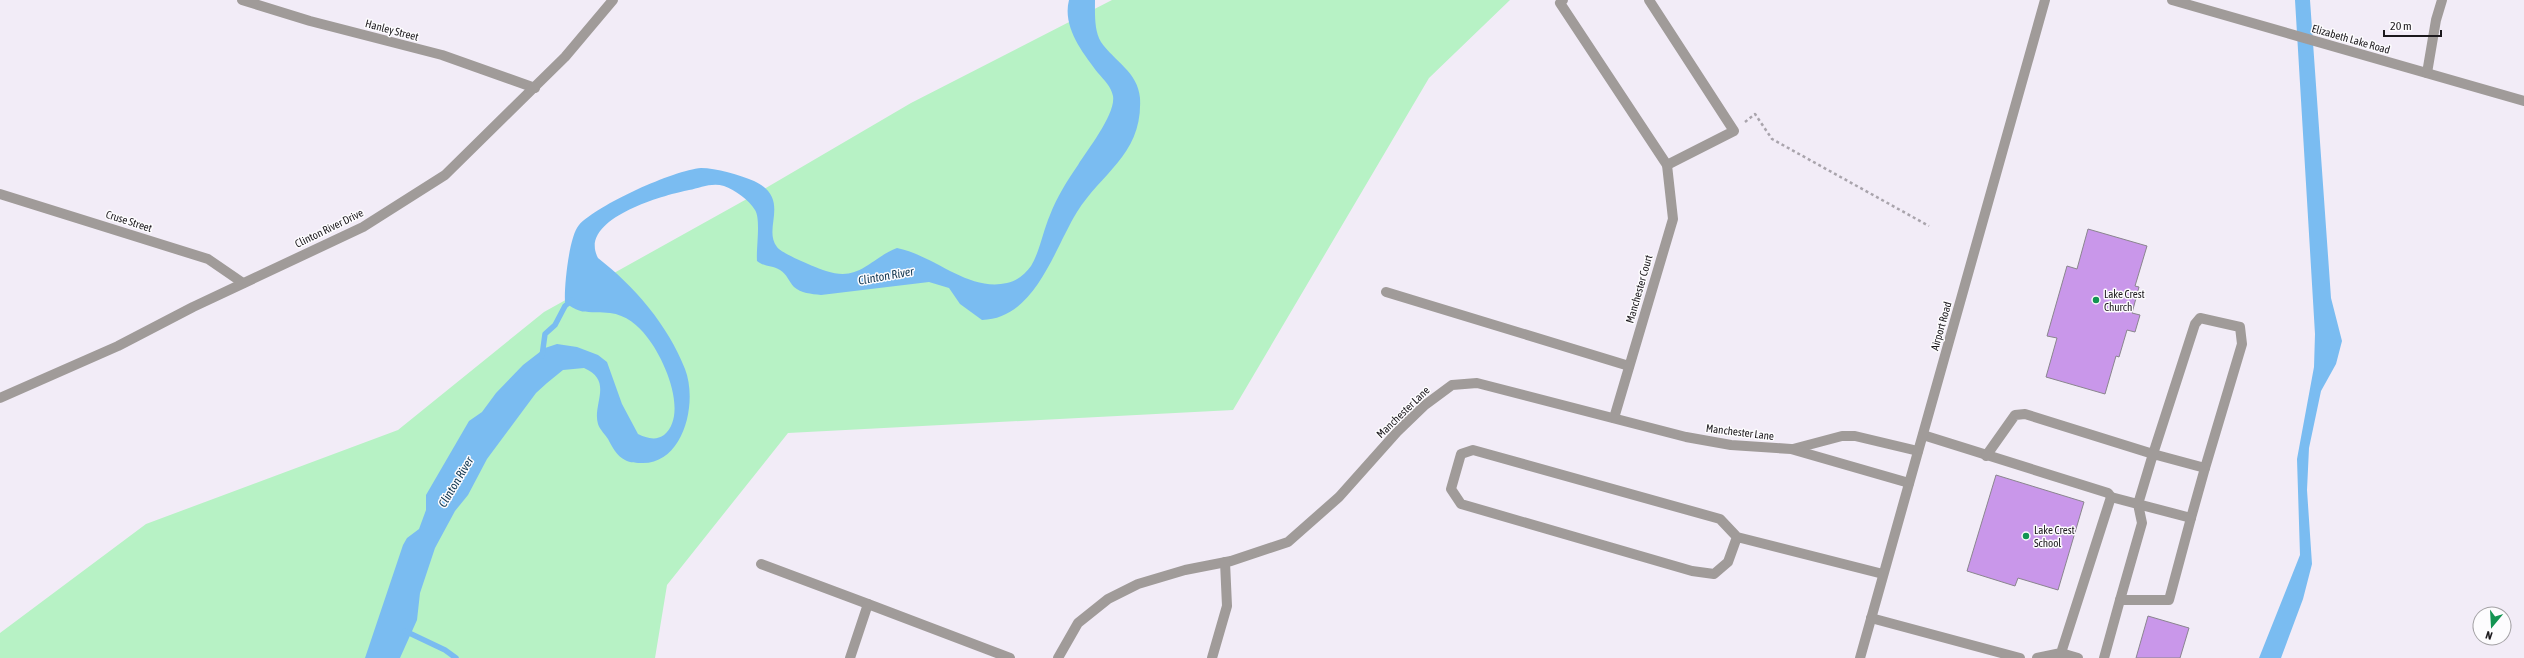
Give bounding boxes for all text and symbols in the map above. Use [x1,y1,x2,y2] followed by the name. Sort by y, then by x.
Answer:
[2384,12,2441,38] scale bar
[364,17,420,43] street label: Hanley Street
[2390,19,2412,33] text: 20 m
[2310,22,2392,56] street label: Elizabeth Lake Road
[293,206,365,250] street label: Clinton River Drive
[104,208,154,234] street label: Cruse Street
[1623,253,1655,325] street label: Manchester Court
[857,264,915,288] water label: Clinton River
[2104,288,2145,313] place label: Lake Crest Church
[2091,295,2101,305] marker: Lake Crest Church
[1928,300,1954,352] street label: Airport Road
[1374,384,1432,440] street label: Manchester Lane
[1705,422,1775,442] street label: Manchester Lane
[436,454,477,510] water label: Clinton River
[2034,524,2075,549] place label: Lake Crest School
[2021,531,2031,541] marker: Lake Crest School
[2472,606,2512,646] north arrow
[2484,629,2494,642] text: N

